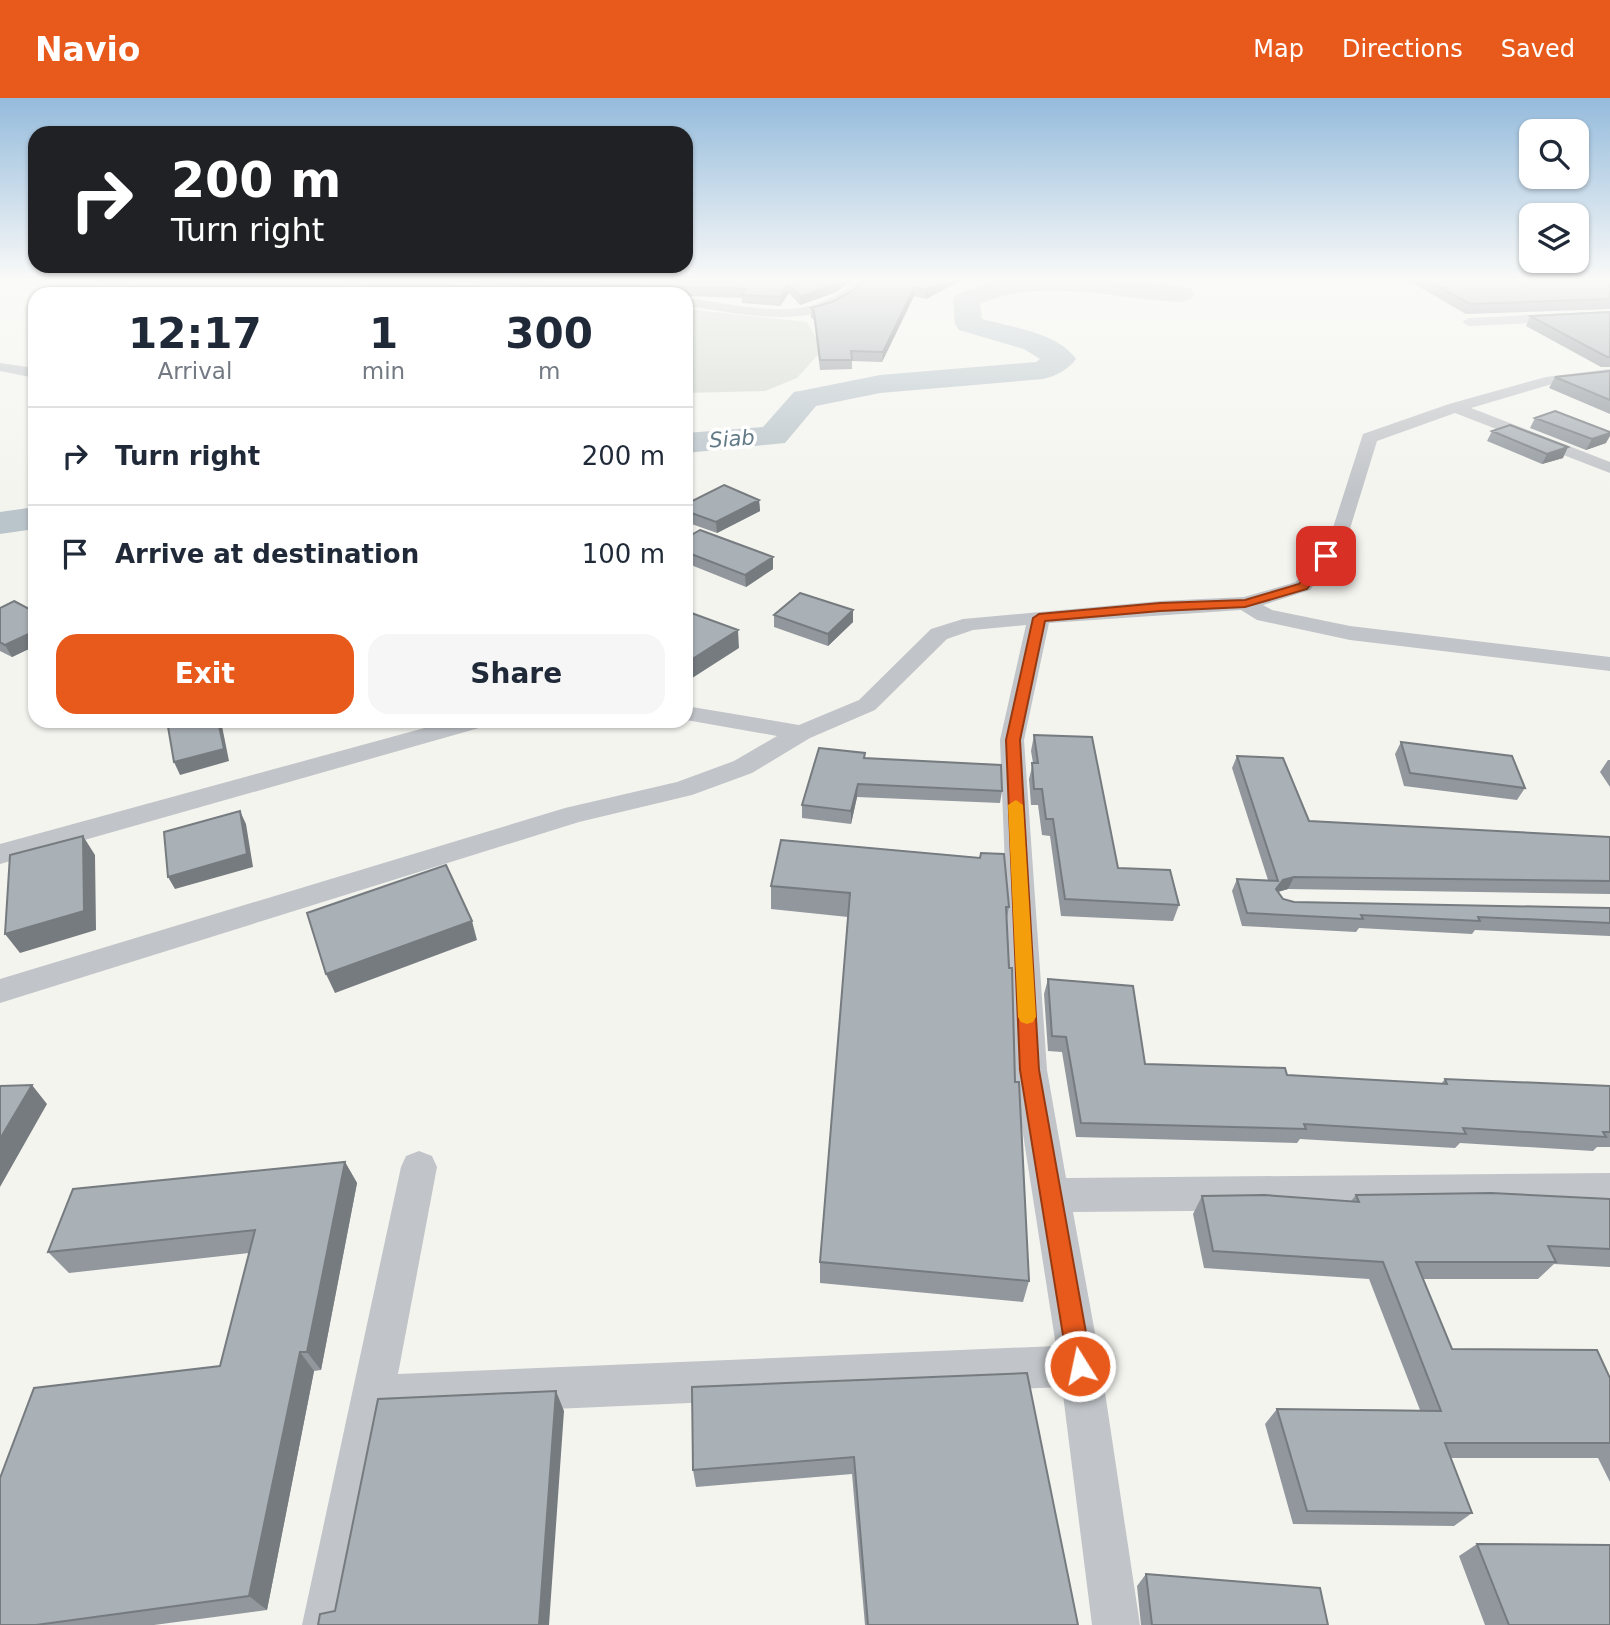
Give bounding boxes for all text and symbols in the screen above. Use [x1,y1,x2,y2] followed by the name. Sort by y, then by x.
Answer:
[35,30,140,69] text: Navio
[1253,35,1304,63] text: Map
[1342,35,1463,63] text: Directions
[1501,35,1575,63] text: Saved
[1519,119,1589,273] map controls
[1519,119,1589,189] button: search
[171,152,341,209] text: 200 m
[56,154,147,245] icon: right
[1519,203,1589,273] button: layers
[171,211,324,249] text: Turn right
[128,309,262,358] text: 12:17
[369,309,398,358] text: 1
[505,309,593,358] text: 300
[158,358,232,384] text: Arrival
[362,358,405,384] text: min
[538,358,560,384] text: m
[709,425,755,453] water label: Siab
[56,437,94,475] icon: right
[115,441,260,471] text: Turn right
[582,441,665,471] text: 200 m
[1296,526,1356,586] pin
[56,535,94,573] icon: arrive
[1307,537,1345,575] icon: arrive
[115,539,419,569] text: Arrive at destination
[582,539,665,569] text: 100 m
[56,634,354,714] button: Exit
[368,634,665,714] button: Share
[1043,1329,1117,1403] position arrow

